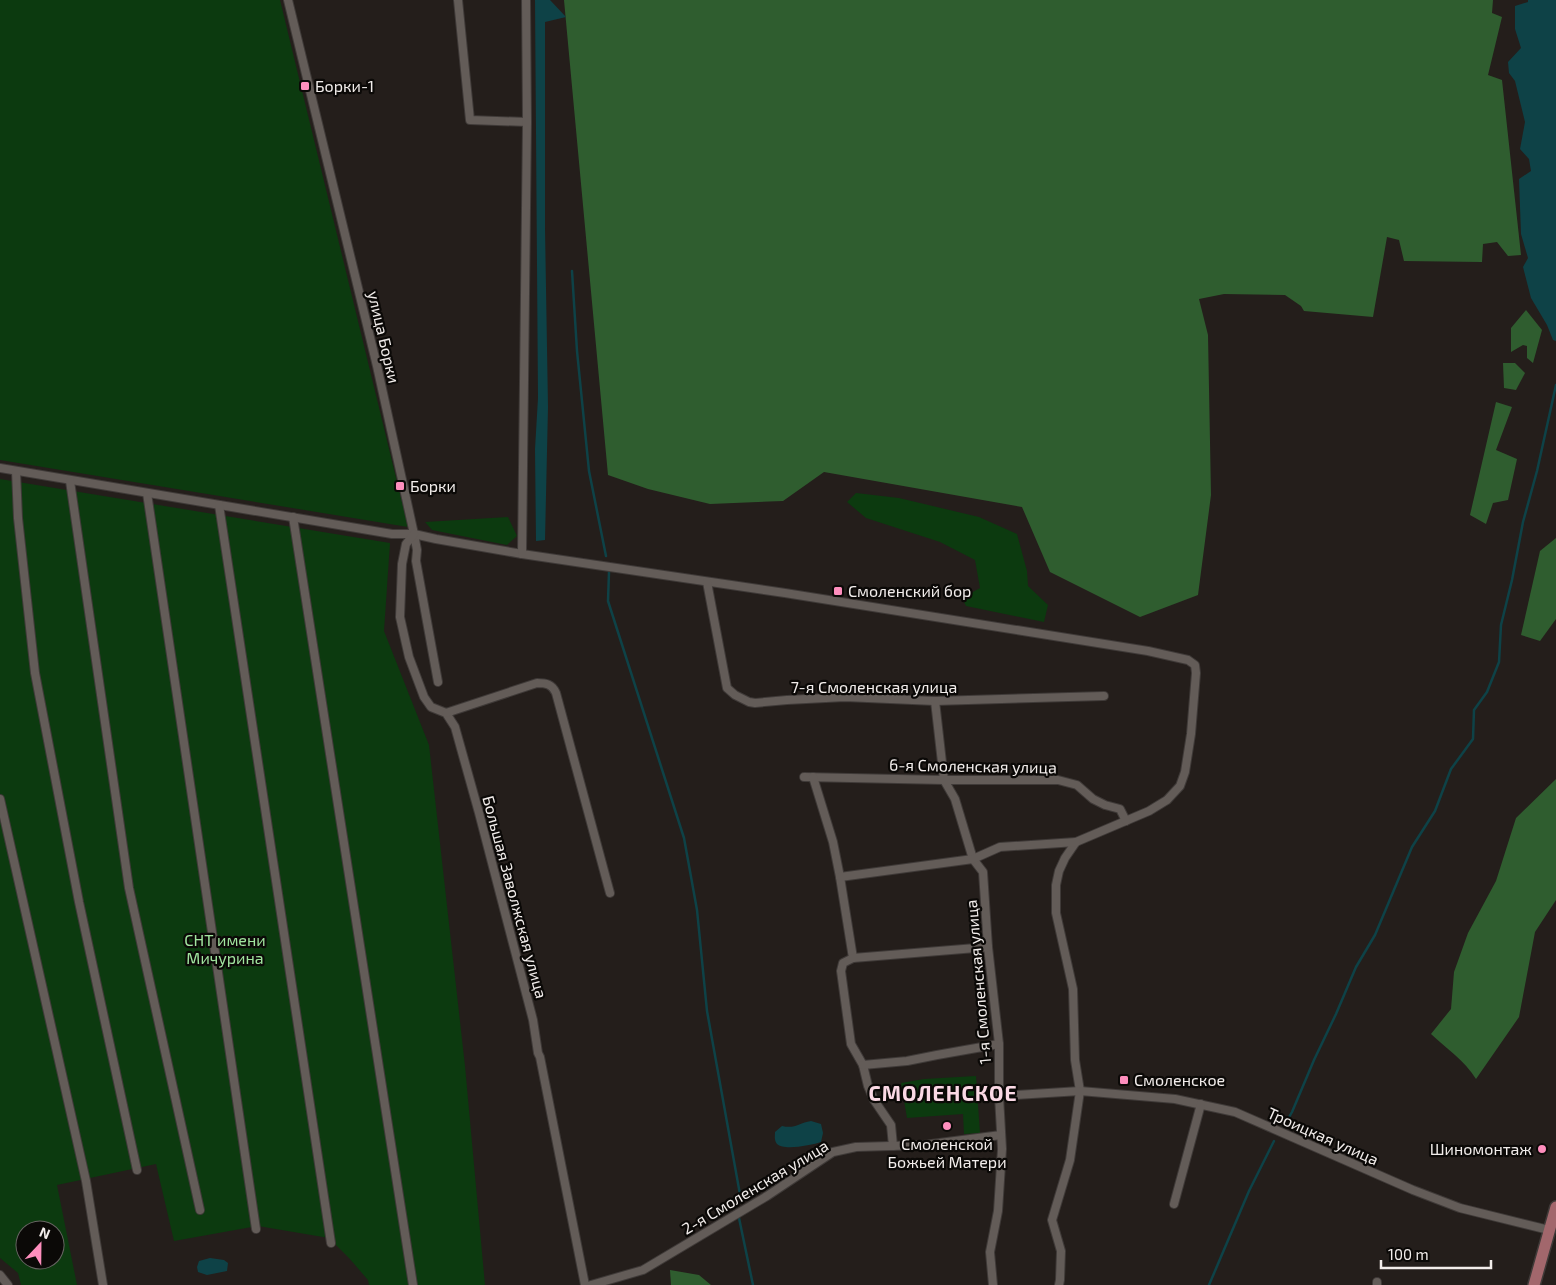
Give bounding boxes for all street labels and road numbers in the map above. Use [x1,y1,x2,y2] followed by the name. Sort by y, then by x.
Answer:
[364,289,404,385] street label: улица Борки
[791,677,957,697] street label: 7-я Смоленская улица
[889,755,1057,777] street label: 6-я Смоленская улица
[478,793,552,1001] street label: Большая Заволжская улица
[961,899,995,1065] street label: 1-я Смоленская улица
[1264,1103,1382,1169] street label: Троицкая улица
[678,1135,832,1239] street label: 2-я Смоленская улица

